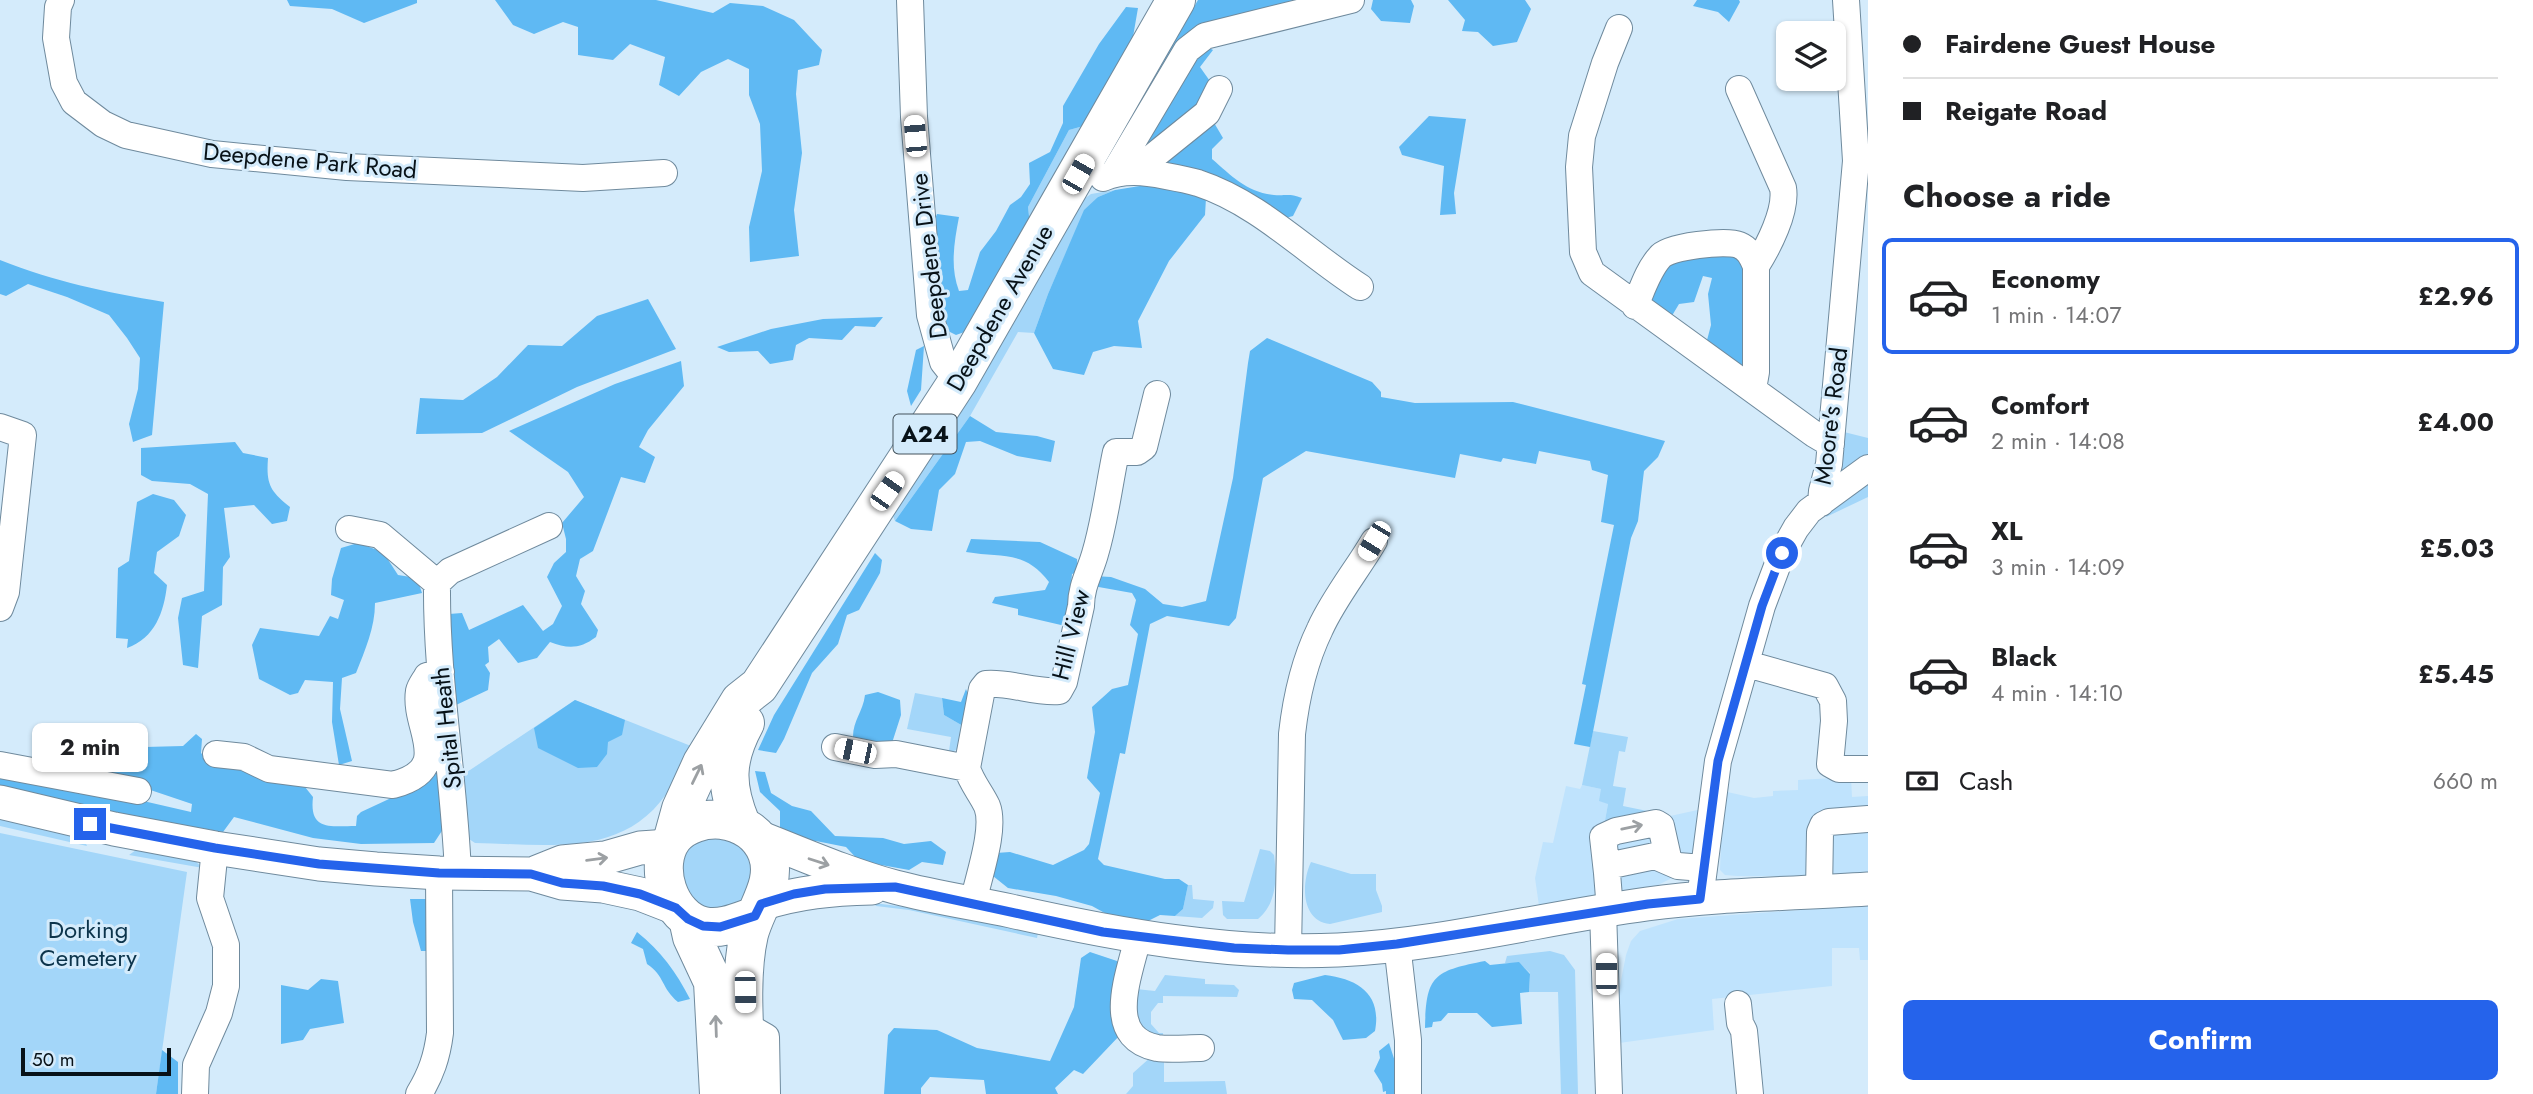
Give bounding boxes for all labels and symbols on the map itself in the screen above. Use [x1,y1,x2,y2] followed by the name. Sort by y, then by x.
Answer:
[903,114,928,158] car
[202,134,418,187] street label: Deepdene Park Road
[1059,151,1098,197] car
[901,171,956,341] street label: Deepdene Drive
[937,218,1062,398] street label: Deepdene Avenue
[1805,345,1856,487] street label: Moore's Road
[894,414,956,454] road number: A24
[867,468,908,514] car
[1355,518,1394,564] car
[1766,537,1798,569] route start
[1042,585,1099,684] street label: Hill View
[423,665,470,791] street label: Spital Heath
[32,722,148,772] callout: 2 min
[833,736,878,766] car
[691,764,704,785] one-way arrow
[74,808,106,840] route end
[1620,820,1643,834] one-way arrow
[585,852,608,865] one-way arrow
[808,856,830,869] one-way arrow
[39,912,137,975] park label: Dorking Cemetery
[1596,953,1617,995] car
[735,971,756,1013] car
[710,1015,723,1038] one-way arrow
[21,1045,172,1077] scale bar

